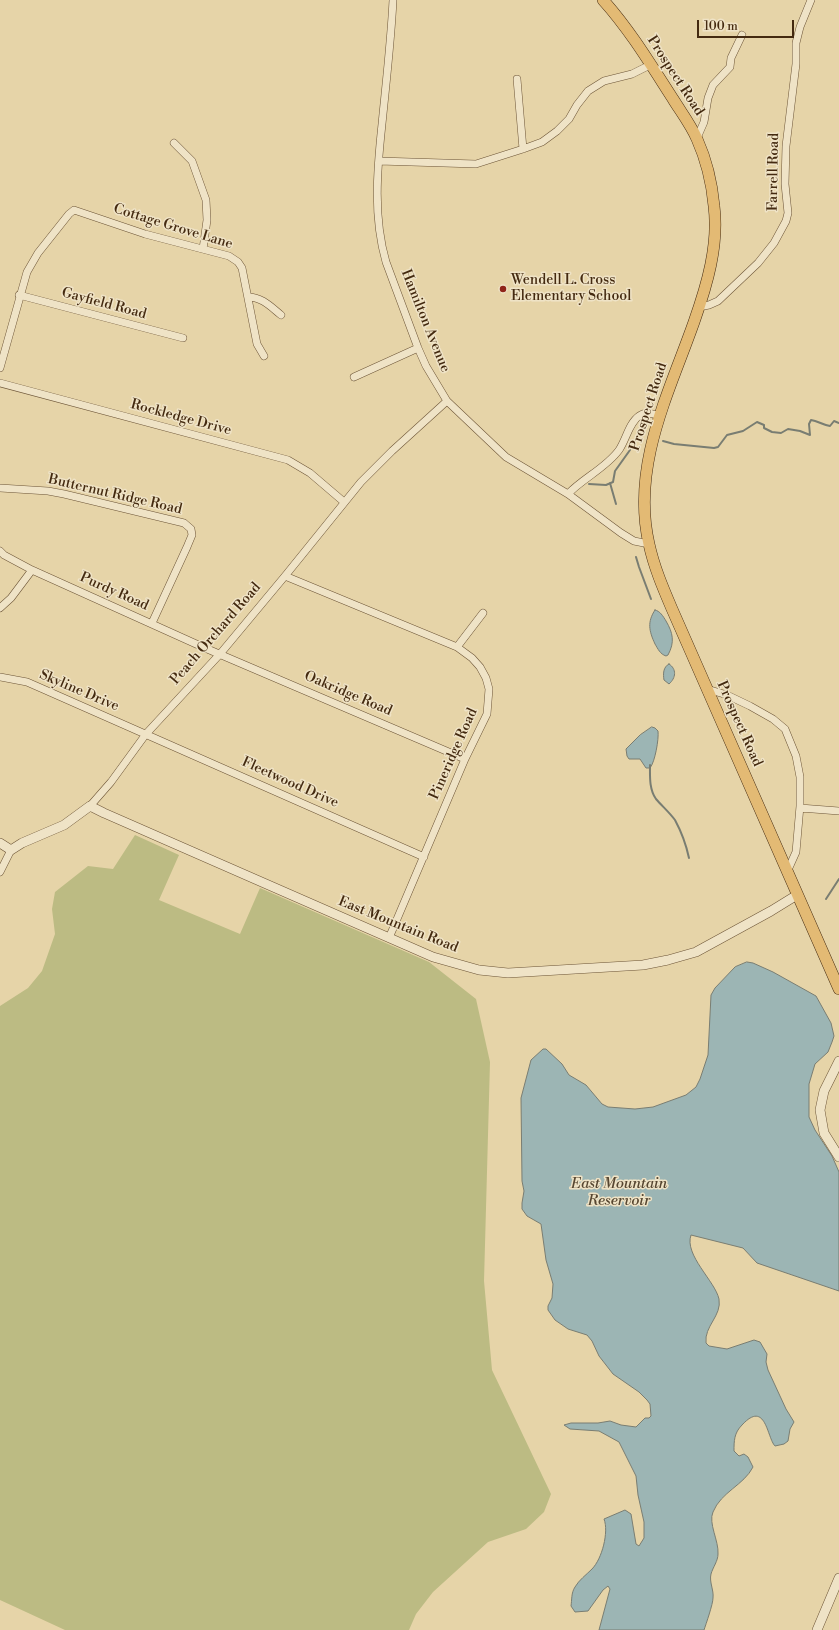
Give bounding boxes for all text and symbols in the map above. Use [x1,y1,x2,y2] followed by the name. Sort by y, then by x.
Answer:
[699,12,796,38] scale bar
[704,19,738,34] text: 100 m
[643,33,707,119] street label: Prospect Road
[765,133,783,211] street label: Farrell Road
[111,201,235,253] street label: Cottage Grove Lane
[397,267,453,375] street label: Hamilton Avenue
[511,273,631,306] place label: Wendell L. Cross Elementary School
[498,284,508,294] marker: Wendell L. Cross Elementary School
[60,285,148,323] street label: Gayfield Road
[627,361,671,453] street label: Prospect Road
[129,396,233,440] street label: Rockledge Drive
[46,471,184,519] street label: Butternut Ridge Road
[77,569,151,615] street label: Purdy Road
[167,580,265,688] street label: Peach Orchard Road
[37,667,121,715] street label: Skyline Drive
[302,668,394,720] street label: Oakridge Road
[713,679,765,769] street label: Prospect Road
[426,706,482,802] street label: Pineridge Road
[239,754,341,812] street label: Fleetwood Drive
[336,893,460,957] street label: East Mountain Road
[571,1175,667,1210] water label: East Mountain Reservoir

